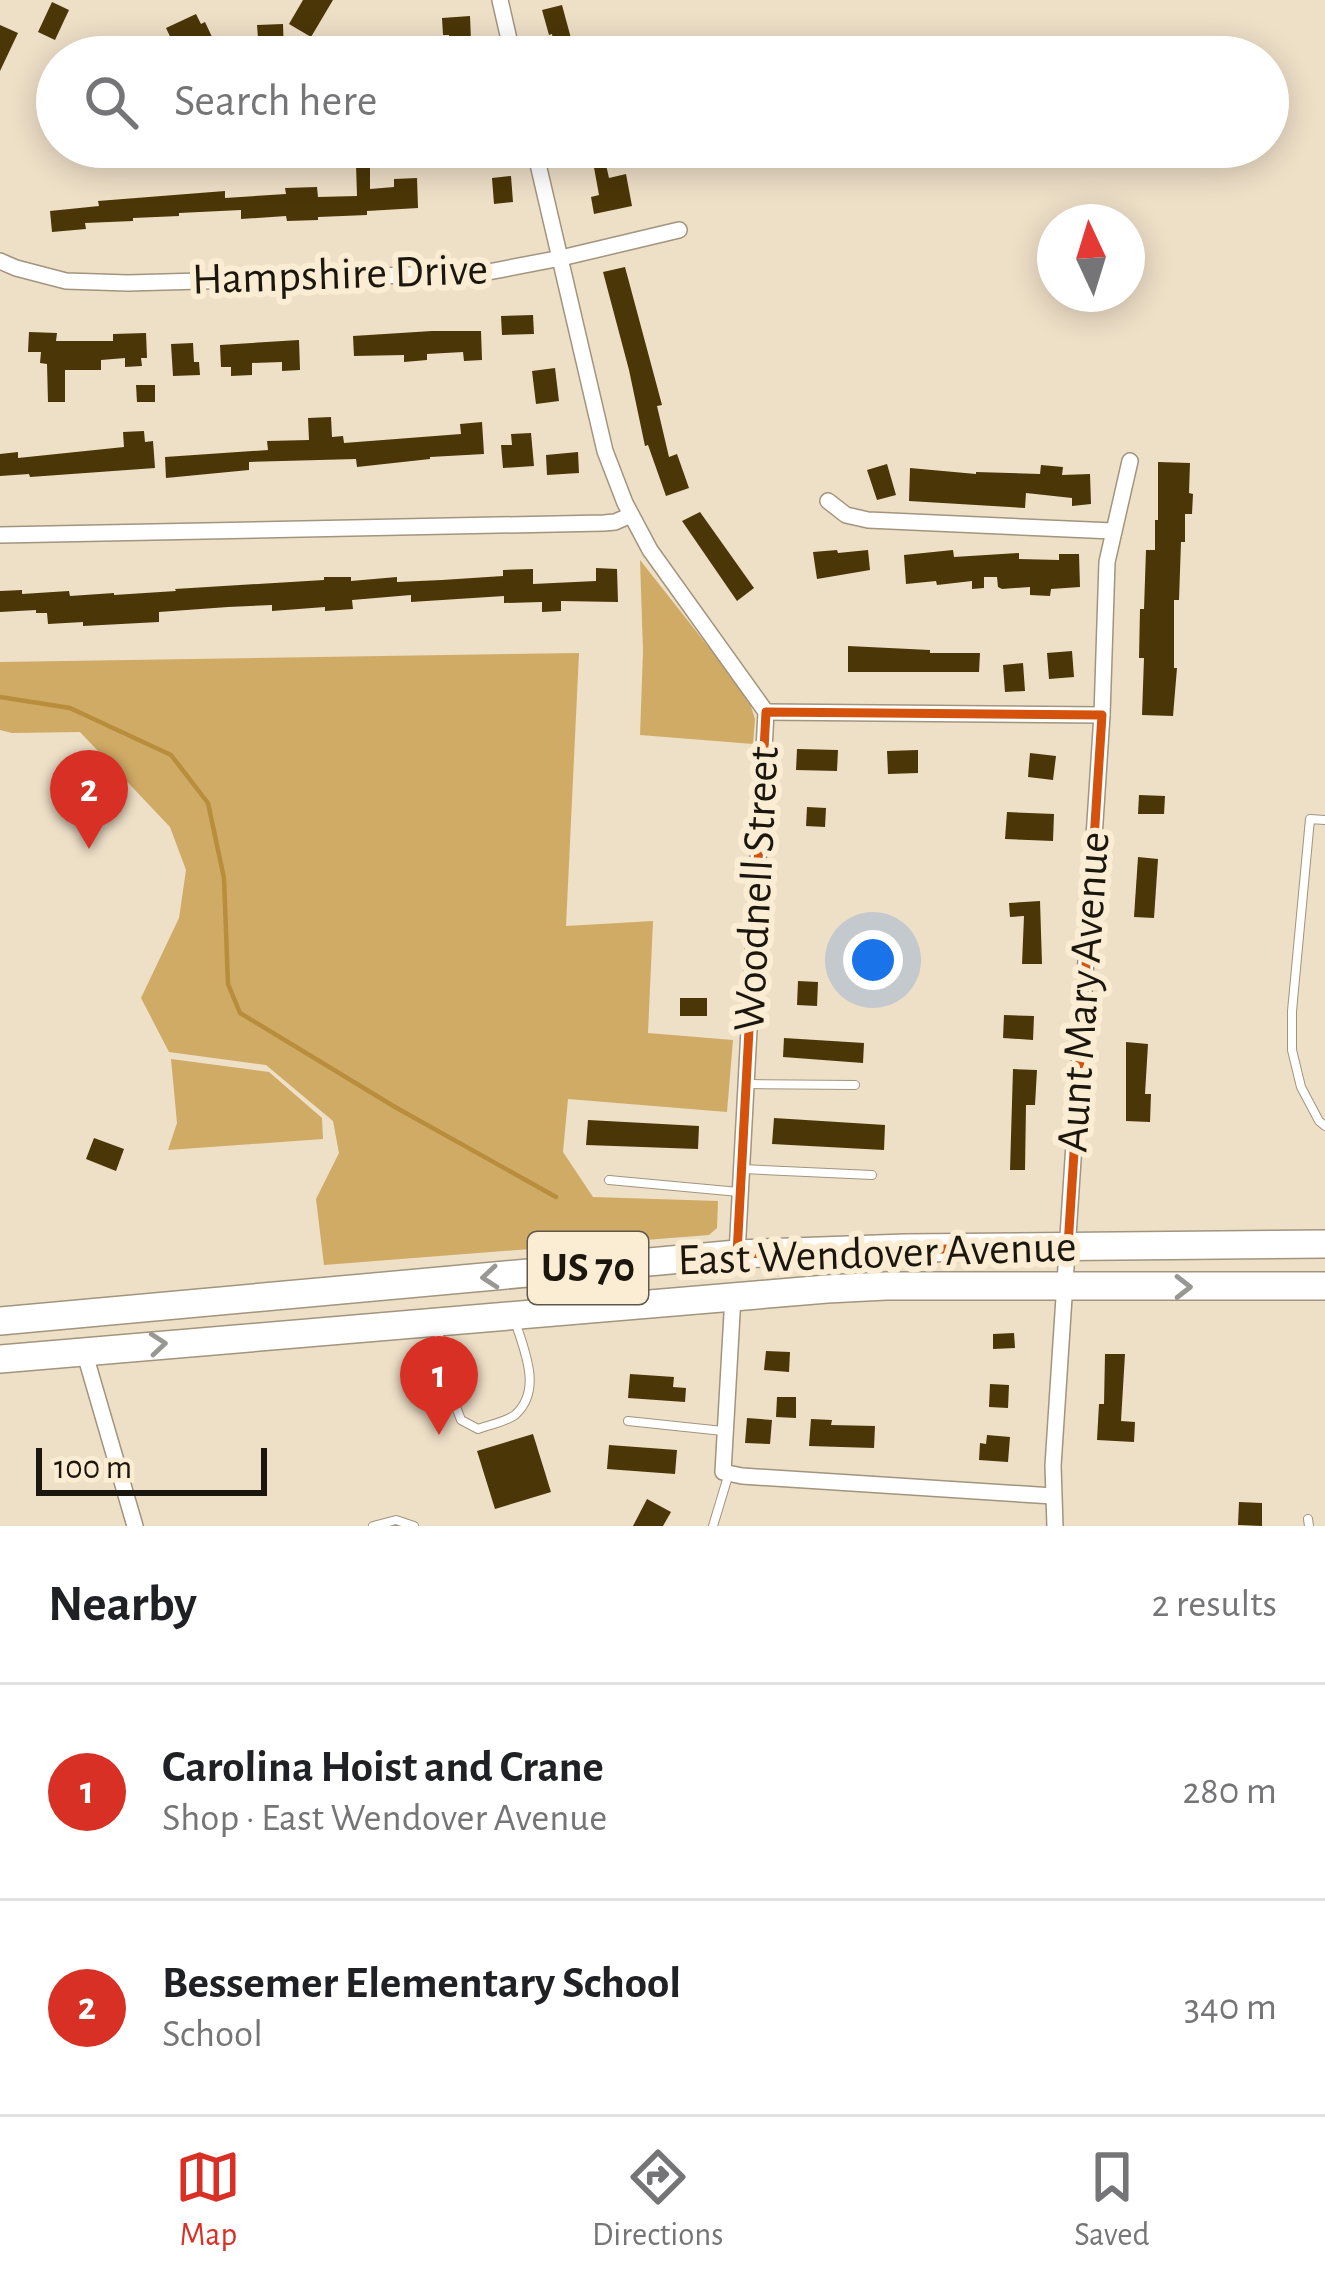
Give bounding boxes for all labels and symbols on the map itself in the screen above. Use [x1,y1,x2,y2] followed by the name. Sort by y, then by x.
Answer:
[1037,204,1145,312] north arrow
[191,247,489,303] street label: Hampshire Drive
[727,745,787,1033] street label: Woodnell Street
[50,750,128,849] pin: 2
[1050,830,1118,1154] street label: Aunt Mary Avenue
[843,930,903,990] your location
[677,1225,1077,1283] street label: East Wendover Avenue
[528,1232,648,1304] road number: US 70
[480,1263,499,1289] one-way arrow
[1175,1274,1193,1300] one-way arrow
[149,1332,168,1358] one-way arrow
[400,1336,478,1435] pin: 1
[36,1442,267,1495] scale bar

